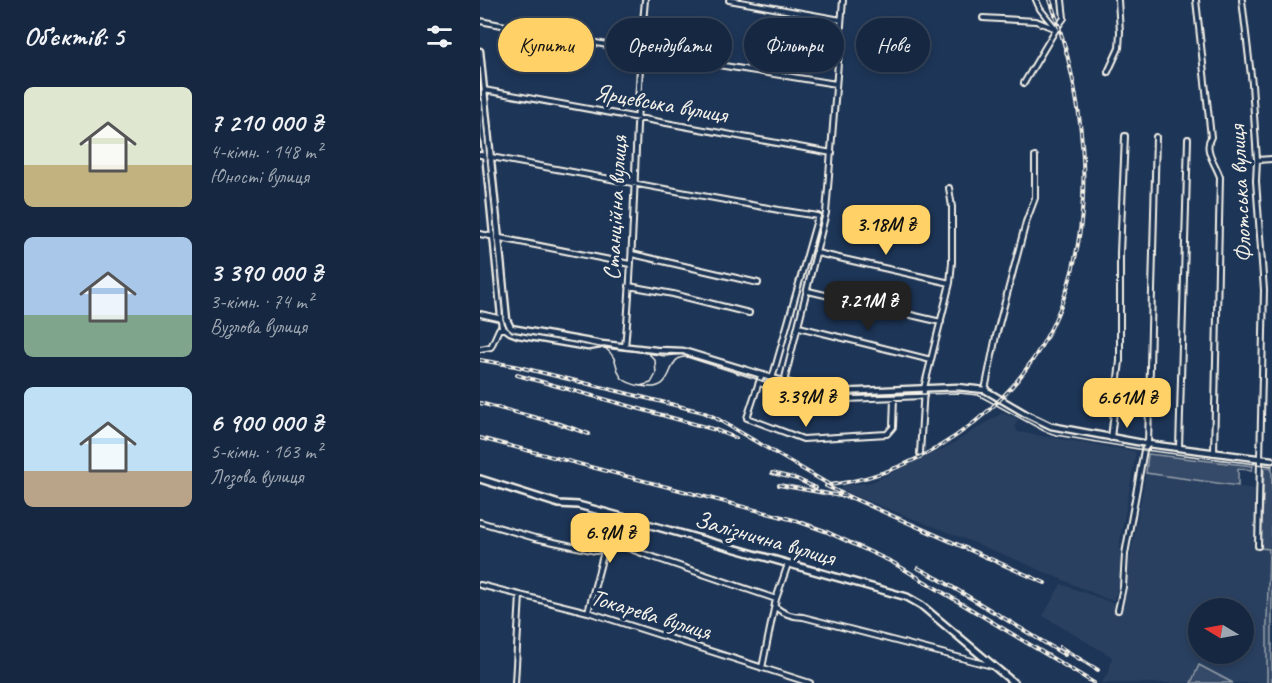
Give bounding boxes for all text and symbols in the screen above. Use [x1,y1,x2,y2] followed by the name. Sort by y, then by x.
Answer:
[498,18,594,72] chip: Купити
[606,18,732,72] chip: Орендувати
[744,18,844,72] chip: Фільтри
[856,18,930,72] chip: Нове
[24,20,124,53] text: Об’єктів: 5
[423,20,456,53] icon: filters
[592,77,731,130] street label: Ярцевська вулиця
[210,106,323,139] text: 7 210 000 ₴
[72,111,144,183] icon: home
[1221,123,1259,263] street label: Флотська вулиця
[596,134,634,281] street label: Станційна вулиця
[210,139,322,164] text: 4-кімн. · 148 m²
[210,164,309,189] text: Юності вулиця
[831,205,941,256] pin: 3.18M ₴
[856,212,916,237] text: 3.18M ₴
[210,256,322,289] text: 3 390 000 ₴
[72,261,144,333] icon: home
[813,281,923,332] pin: 7.21M ₴
[838,288,898,313] text: 7.21M ₴
[210,289,313,314] text: 3-кімн. · 74 m²
[210,314,307,339] text: Вузлова вулиця
[751,377,861,428] pin: 3.39M ₴
[1072,378,1182,429] pin: 6.61M ₴
[776,384,836,409] text: 3.39M ₴
[1097,385,1157,410] text: 6.61M ₴
[210,406,323,439] text: 6 900 000 ₴
[72,411,144,483] icon: home
[210,439,322,464] text: 5-кімн. · 163 m²
[210,464,303,489] text: Лозова вулиця
[691,504,840,574] street label: Залізнична вулиця
[561,513,659,564] pin: 6.9M ₴
[585,520,635,545] text: 6.9M ₴
[587,581,716,647] street label: Токарева вулиця
[1188,598,1254,664] north arrow
[1188,598,1254,664] map controls

